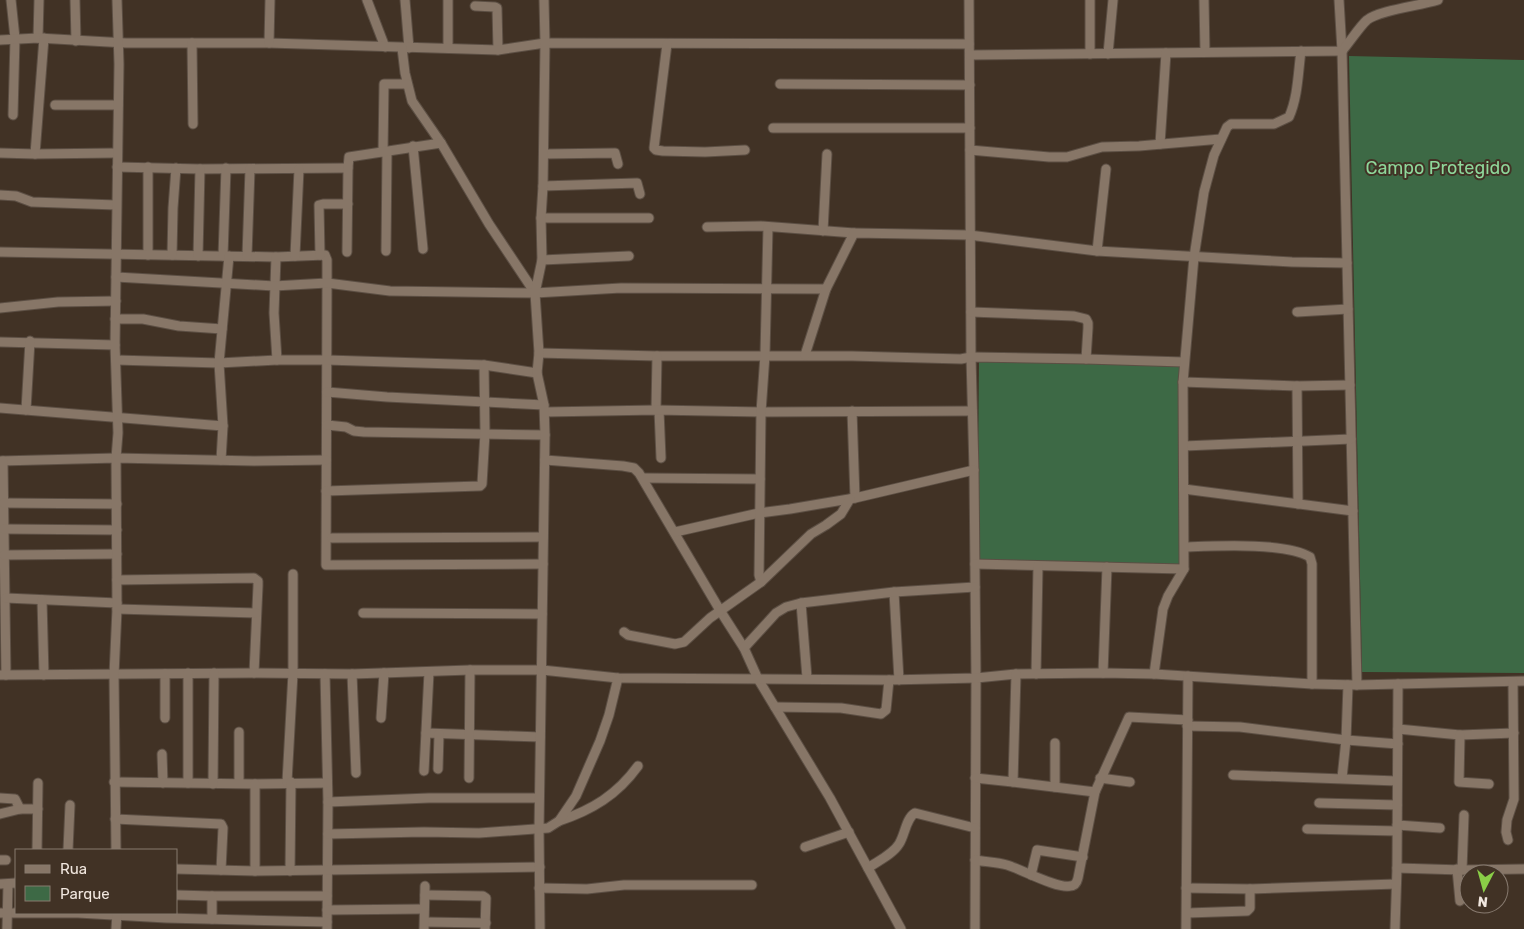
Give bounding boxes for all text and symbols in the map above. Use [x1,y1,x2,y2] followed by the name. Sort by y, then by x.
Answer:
[1365,157,1511,179] park label: Campo Protegido
[15,849,178,914] legend
[60,860,87,878] text: Rua
[1459,864,1509,914] north arrow
[60,885,110,903] text: Parque
[1477,892,1489,910] text: N

